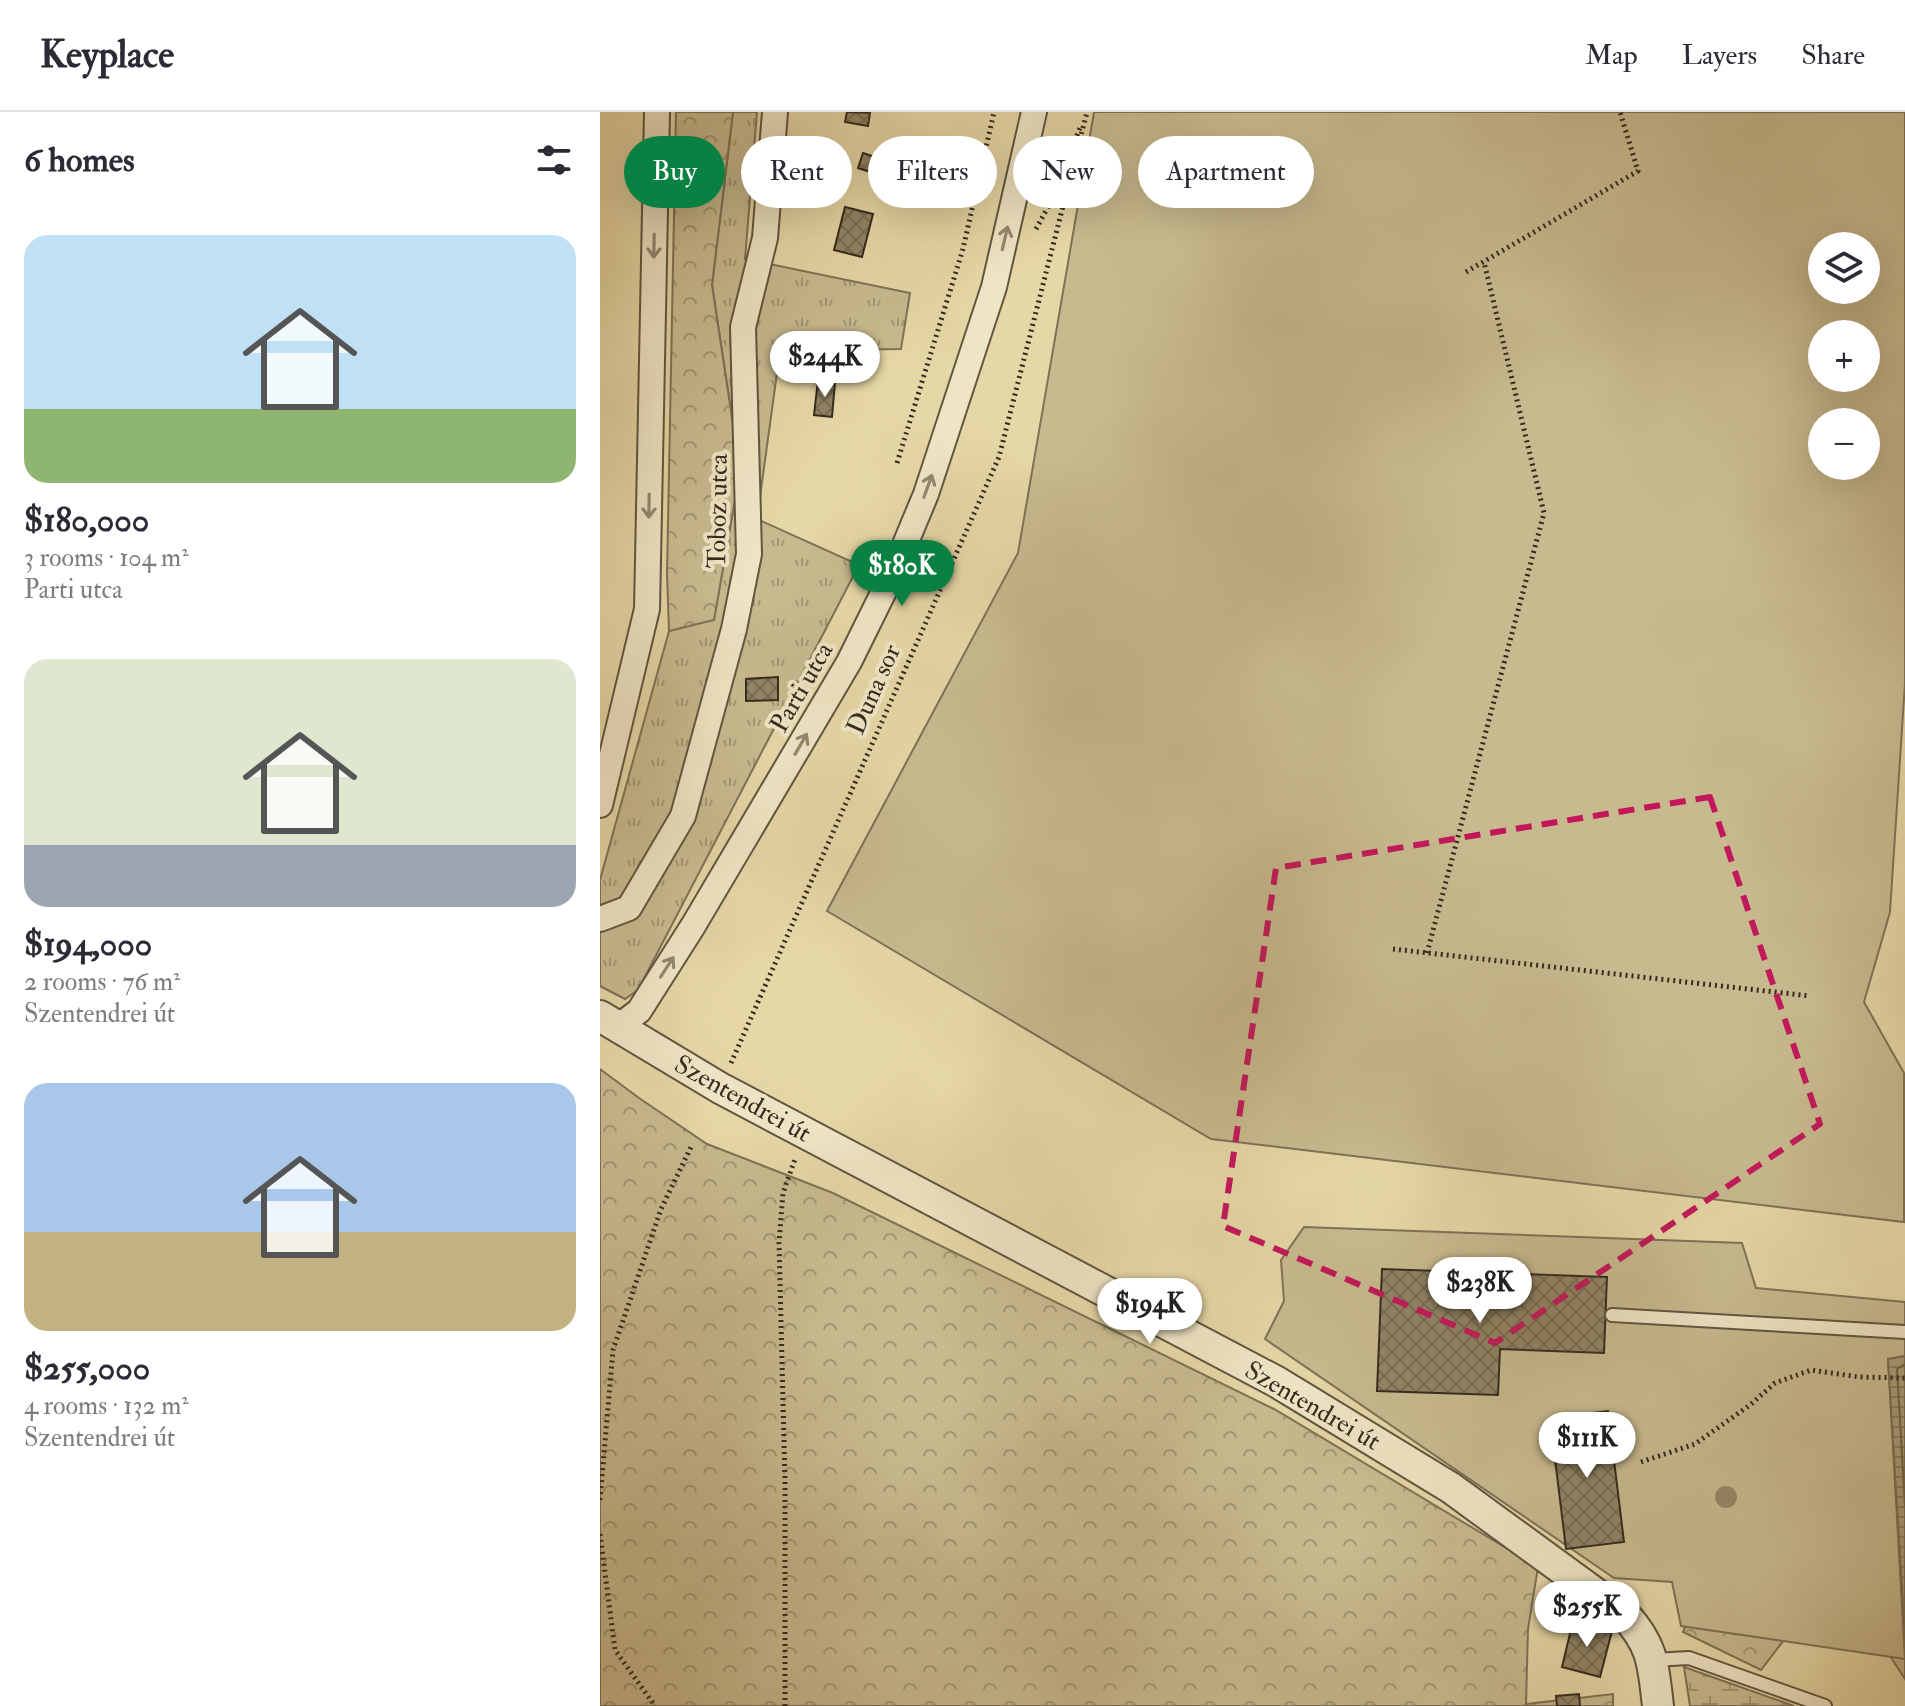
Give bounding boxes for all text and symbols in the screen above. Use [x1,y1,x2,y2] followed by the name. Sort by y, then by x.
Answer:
[40,31,174,79] text: Keyplace
[1585,38,1638,73] text: Map
[1682,38,1757,73] text: Layers
[1801,38,1865,73] text: Share
[624,136,725,208] chip: Buy
[741,136,852,208] chip: Rent
[868,136,997,208] chip: Filters
[1013,136,1122,208] chip: New
[1138,136,1314,208] chip: Apartment
[532,138,576,182] icon: filters
[24,139,135,182] text: 6 homes
[998,226,1013,252] one-way arrow
[647,232,662,259] one-way arrow
[1808,232,1880,480] map controls
[1808,232,1880,304] button: layers
[228,287,372,431] icon: home
[1808,320,1880,392] button: +
[769,331,881,399] pin: $244K
[788,341,862,373] text: $244K
[1808,408,1880,480] button: −
[701,453,735,569] street label: Toboz utca
[922,475,936,499] one-way arrow
[641,492,656,519] one-way arrow
[24,499,149,542] text: $180,000
[846,540,958,608] pin: $180K
[24,542,189,574] text: 3 rooms · 104 m²
[868,550,936,582] text: $180K
[24,574,123,606] text: Parti utca
[763,637,841,738] street label: Parti utca
[840,639,908,739] street label: Duna sor
[228,711,372,855] icon: home
[793,733,809,756] one-way arrow
[24,923,152,966] text: $194,000
[659,956,675,979] one-way arrow
[24,966,180,998] text: 2 rooms · 76 m²
[24,998,175,1030] text: Szentendrei út
[669,1048,816,1150] street label: Szentendrei út
[228,1135,372,1279] icon: home
[1424,1257,1536,1325] pin: $238K
[1446,1267,1514,1299] text: $238K
[1094,1278,1206,1346] pin: $194K
[1115,1288,1185,1320] text: $194K
[24,1347,150,1390] text: $255,000
[1239,1354,1386,1458] street label: Szentendrei út
[24,1390,189,1422] text: 4 rooms · 132 m²
[1531,1412,1643,1480] pin: $111K
[24,1422,175,1454] text: Szentendrei út
[1557,1422,1617,1454] text: $111K
[1531,1581,1643,1649] pin: $255K
[1553,1591,1621,1623] text: $255K

